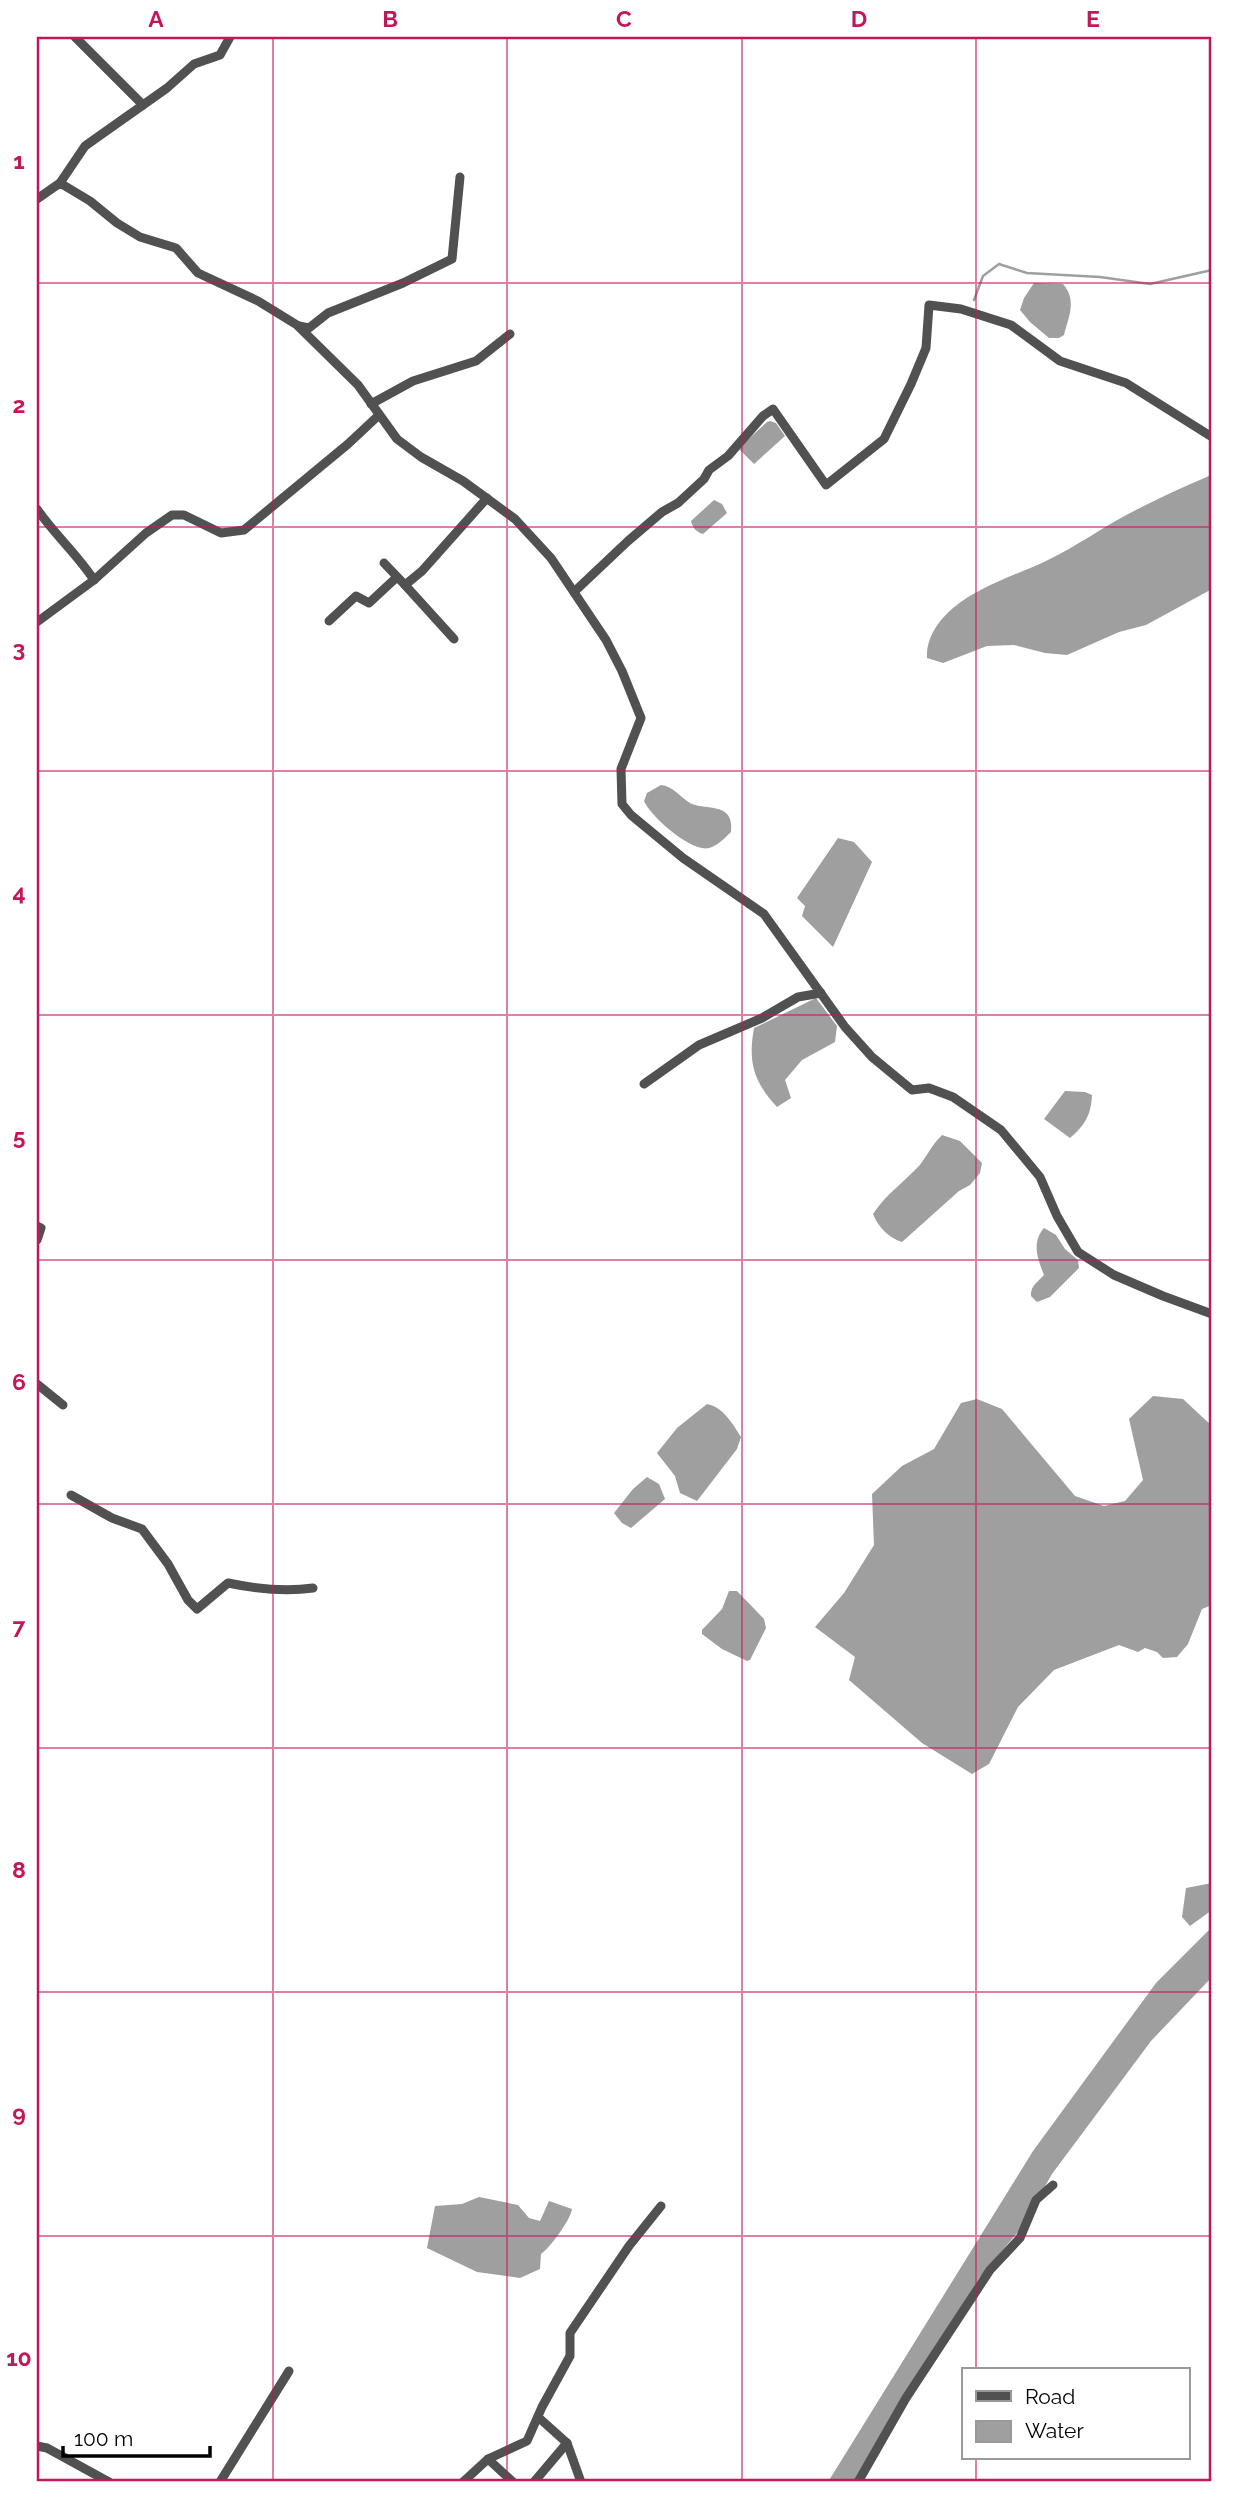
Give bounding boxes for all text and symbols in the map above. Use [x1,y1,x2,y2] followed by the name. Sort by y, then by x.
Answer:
[148,5,164,32] text: A
[382,5,398,32] text: B
[616,5,632,32] text: C
[851,5,867,32] text: D
[1086,5,1100,32] text: E
[13,147,25,174] text: 1
[13,391,25,418] text: 2
[13,635,25,662] text: 3
[12,879,26,906] text: 4
[13,1123,26,1150] text: 5
[12,1368,26,1395] text: 6
[13,1612,26,1639] text: 7
[12,1856,26,1883] text: 8
[12,2100,26,2127] text: 9
[6,2344,32,2371] text: 10
[962,2368,1190,2460] legend
[1025,2384,1075,2409] text: Road
[63,2414,210,2458] scale bar
[1025,2418,1084,2443] text: Water
[74,2426,133,2451] text: 100 m

